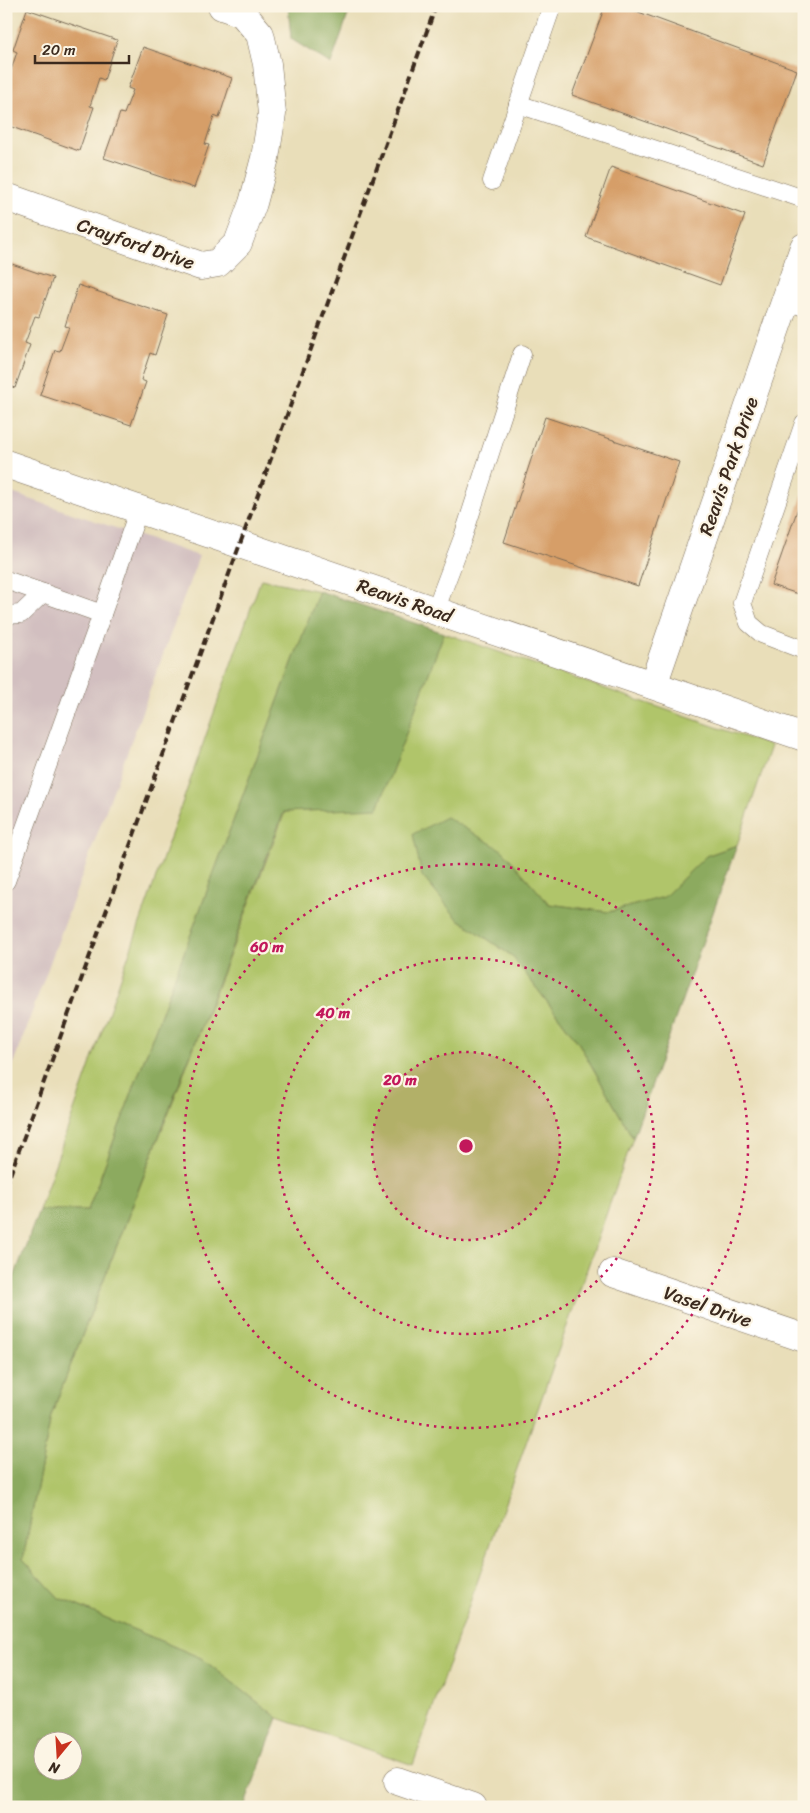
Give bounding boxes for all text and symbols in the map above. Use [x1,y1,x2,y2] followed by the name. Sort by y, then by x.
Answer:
[35,32,129,64] scale bar
[42,37,76,63] text: 20 m
[72,208,199,279] street label: Crayford Drive
[689,392,768,540] street label: Reavis Park Drive
[352,569,459,633] street label: Reavis Road
[249,934,284,960] text: 60 m
[315,1000,351,1026] text: 40 m
[382,1067,417,1093] text: 20 m
[457,1137,475,1155] centre of rings
[659,1276,757,1337] street label: Vasel Drive
[32,1730,82,1780] north arrow
[45,1754,64,1782] text: N

